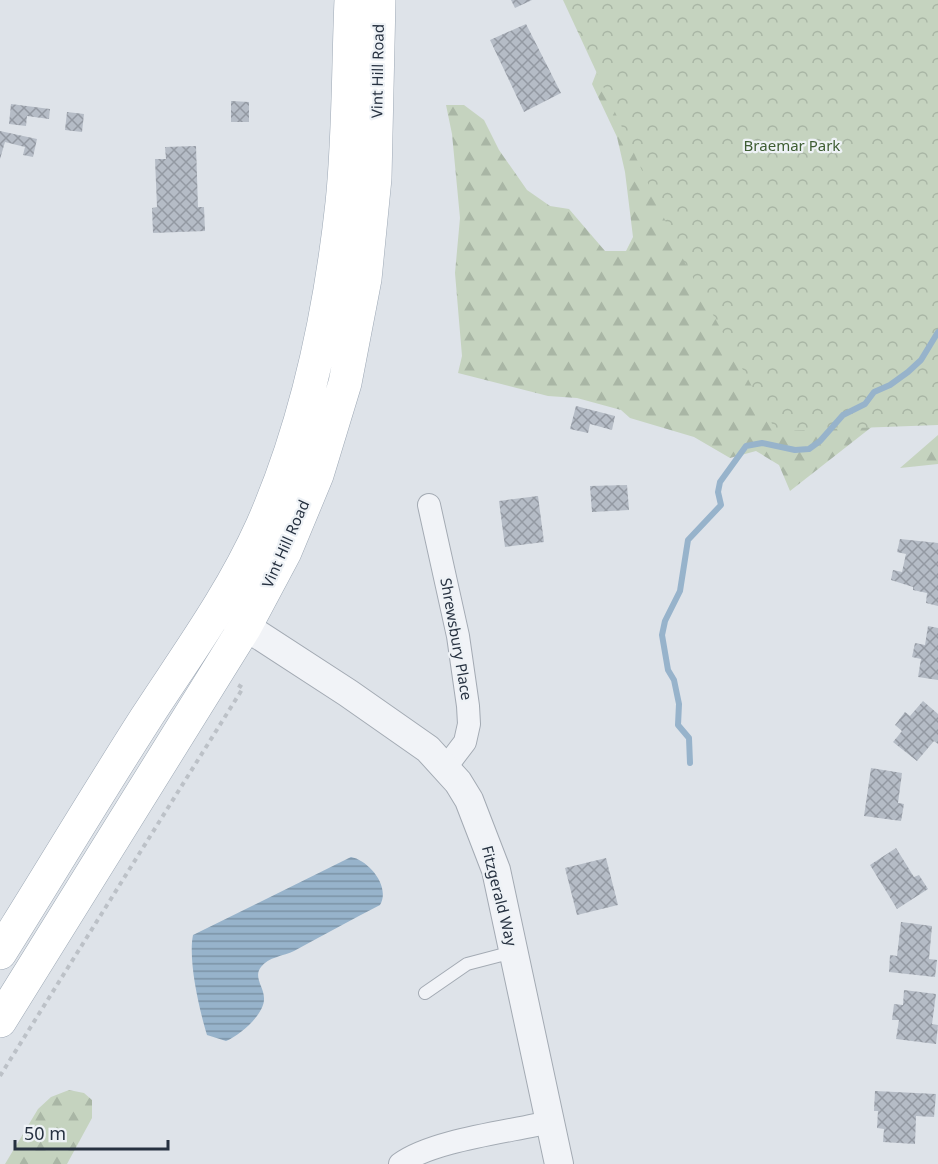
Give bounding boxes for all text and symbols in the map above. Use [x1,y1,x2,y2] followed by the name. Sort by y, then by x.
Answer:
[366,24,388,118] street label: Vint Hill Road
[744,135,840,155] park label: Braemar Park
[257,497,313,591] street label: Vint Hill Road
[436,576,478,702] street label: Shrewsbury Place
[478,843,522,948] street label: Fitzgerald Way
[15,1113,168,1151] scale bar
[24,1121,66,1145] text: 50 m

